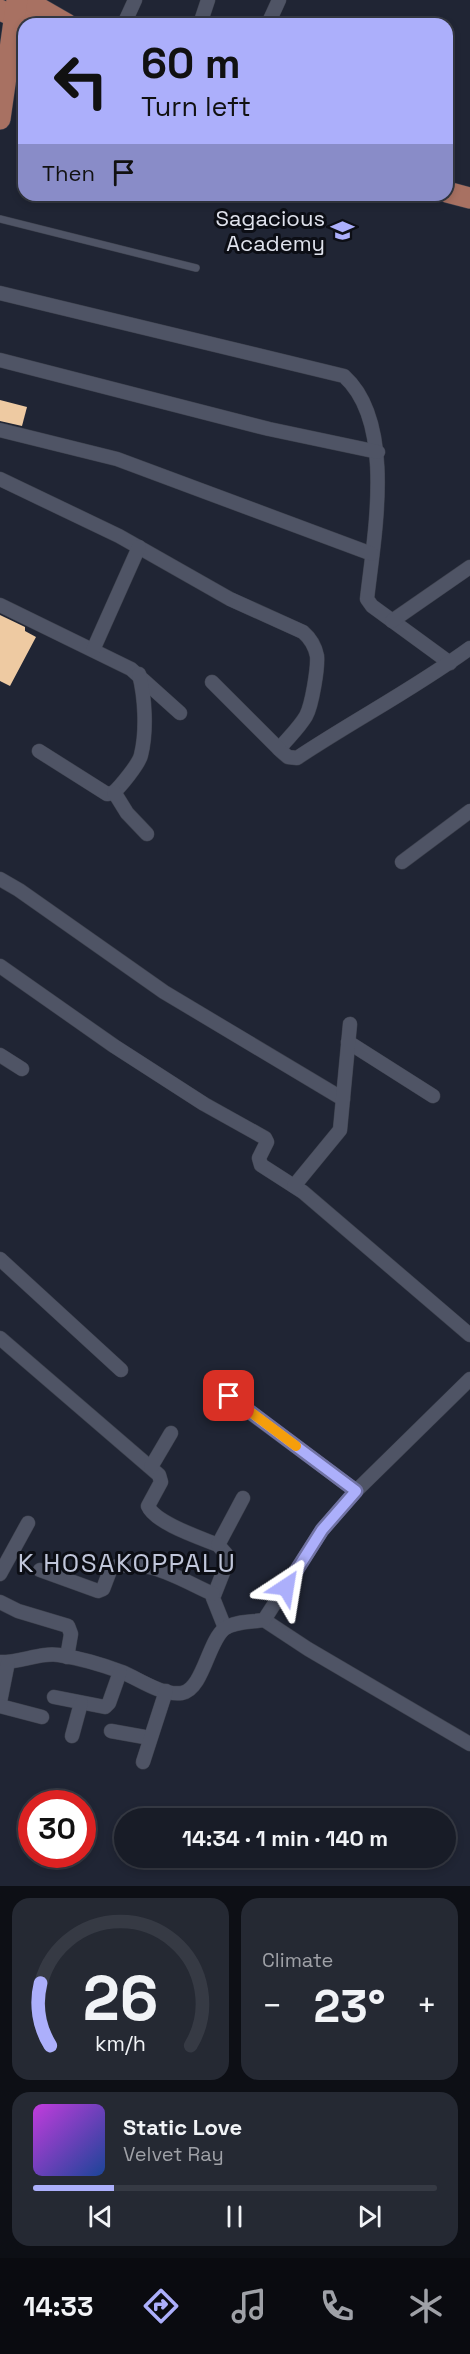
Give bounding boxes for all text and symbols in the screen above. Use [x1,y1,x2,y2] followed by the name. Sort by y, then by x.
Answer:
[141,37,241,90] text: 60 m
[42,42,120,120] icon: left
[141,89,251,124] text: Turn left
[107,156,140,189] icon: arrive
[42,159,95,187] text: Then
[215,204,325,257] place label: Sagacious Academy
[330,218,356,244] school or university icon: Sagacious Academy
[203,1370,254,1421] pin
[212,1379,245,1412] icon: arrive
[18,1546,236,1580] district label: K HOSAKOPPALU
[254,1555,318,1619] position arrow
[18,1790,96,1868] speed limit sign: 30
[182,1824,388,1852] text: 14:34 · 1 min · 140 m
[262,1947,333,1973] text: Climate
[83,1959,158,2038] text: 26
[314,1978,385,2035] text: 23°
[262,1985,282,2027] text: −
[417,1985,437,2027] text: +
[95,2030,146,2057] text: km/h
[123,2113,242,2141] text: Static Love
[123,2141,224,2167] text: Velvet Ray
[84,2200,117,2233] icon: previous
[218,2200,251,2233] icon: pause
[353,2200,386,2233] icon: next
[140,2285,182,2327] icon: directions
[228,2285,270,2327] icon: music
[316,2285,358,2327] icon: phone
[405,2285,447,2327] icon: climate
[23,2289,93,2324] text: 14:33

